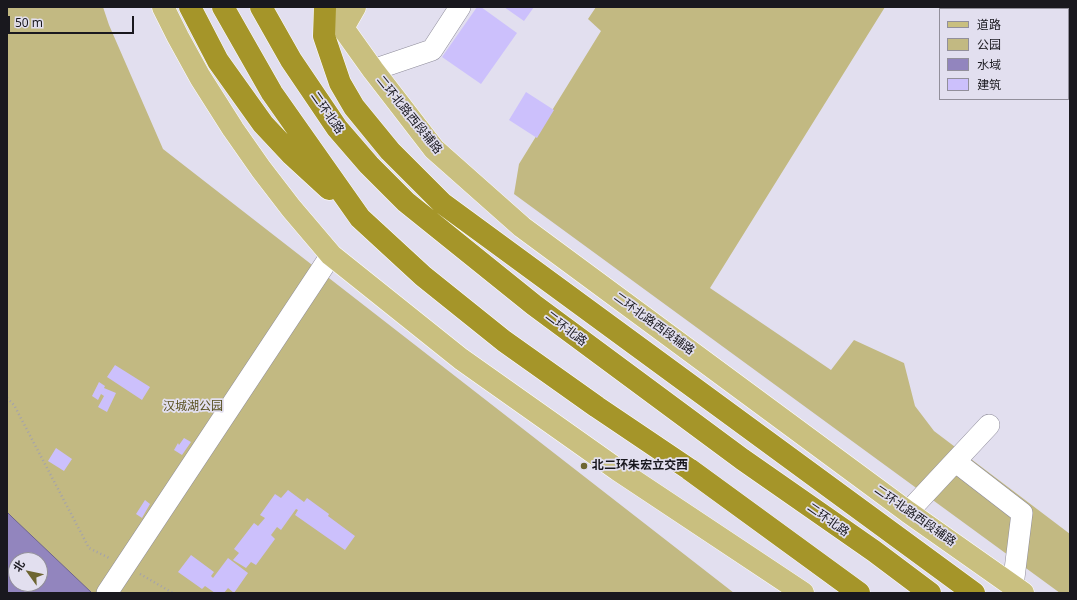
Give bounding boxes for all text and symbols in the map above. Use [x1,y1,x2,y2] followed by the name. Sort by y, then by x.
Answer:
[10,8,136,34] scale bar
[939,8,1069,100] legend
[15,14,43,31] text: 50 m
[977,16,1001,33] text: 道路
[977,36,1001,53] text: 公园
[977,56,1001,73] text: 水域
[373,73,445,157] street label: 二环北路西段辅路
[977,76,1001,93] text: 建筑
[307,89,347,137] street label: 二环北路
[611,290,697,358] street label: 二环北路西段辅路
[542,309,590,349] street label: 二环北路
[163,400,223,414] park label: 汉城湖公园
[592,459,688,473] place label: 北二环朱宏立交西
[579,461,589,471] marker: 北二环朱宏立交西
[872,483,958,549] street label: 二环北路西段辅路
[804,500,852,540] street label: 二环北路
[8,552,48,592] north arrow
[9,557,28,574] text: 北

